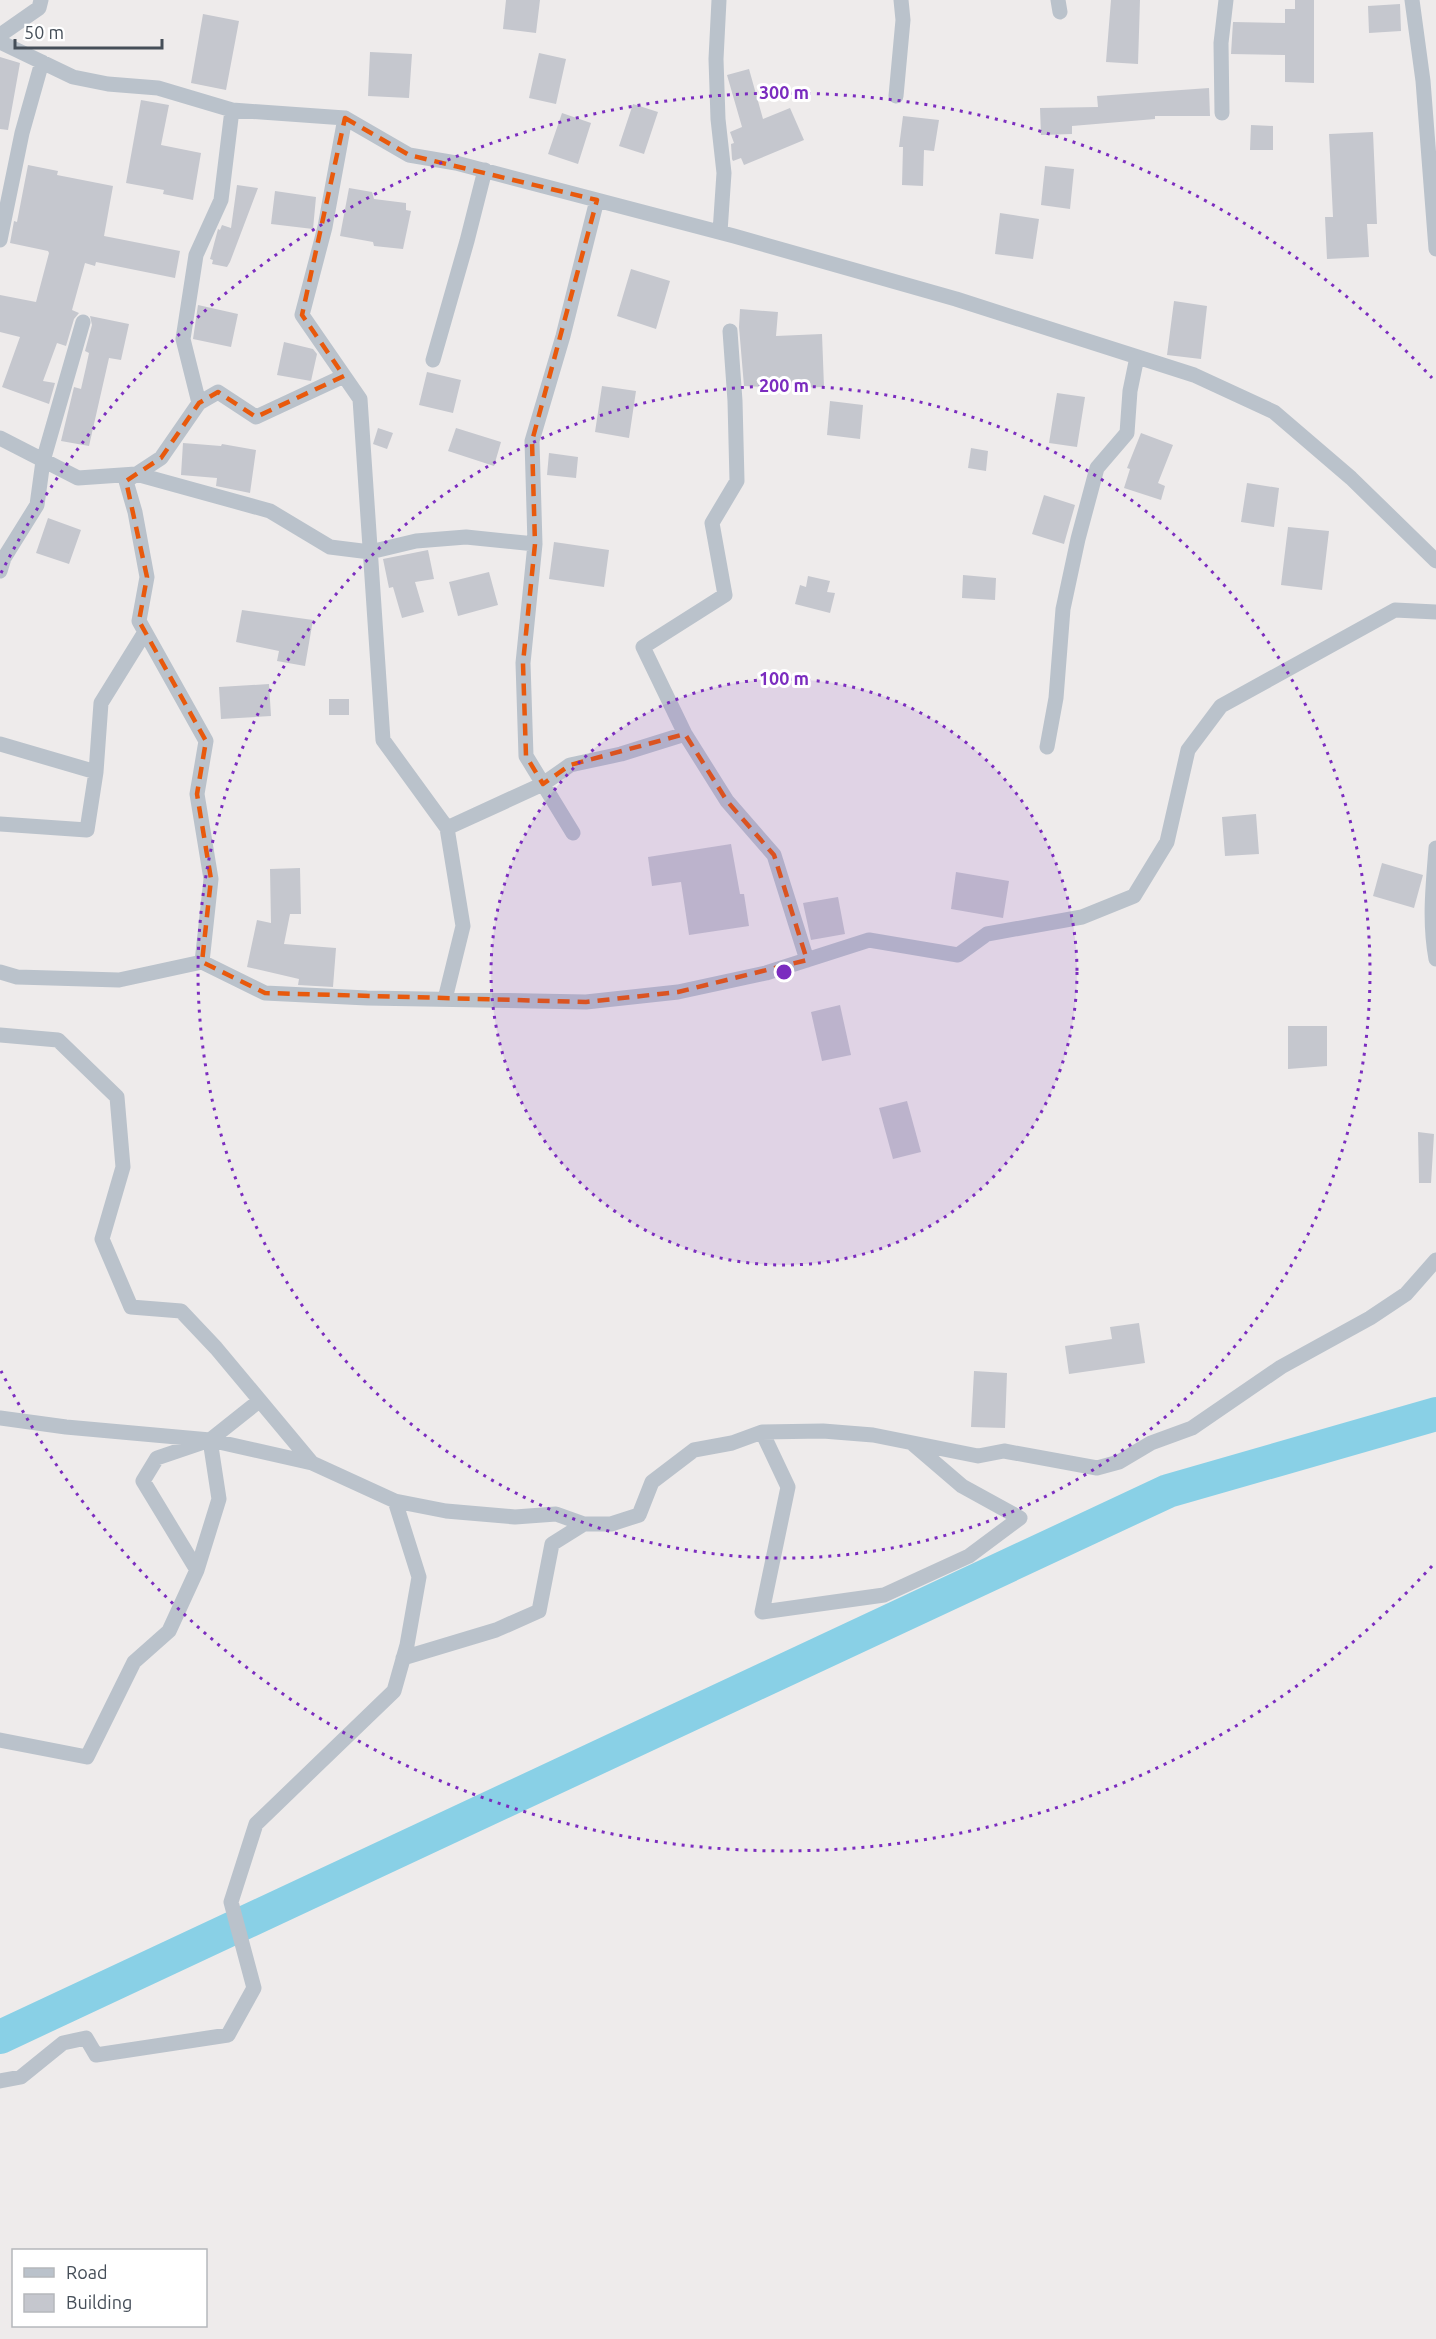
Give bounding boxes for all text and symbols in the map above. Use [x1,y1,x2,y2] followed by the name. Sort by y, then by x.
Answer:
[15,12,162,50] scale bar
[24,22,64,42] text: 50 m
[759,82,809,102] text: 300 m
[759,375,809,395] text: 200 m
[759,668,809,688] text: 100 m
[774,962,794,982] centre of rings
[12,2249,207,2327] legend
[66,2262,108,2282] text: Road
[66,2292,132,2312] text: Building

